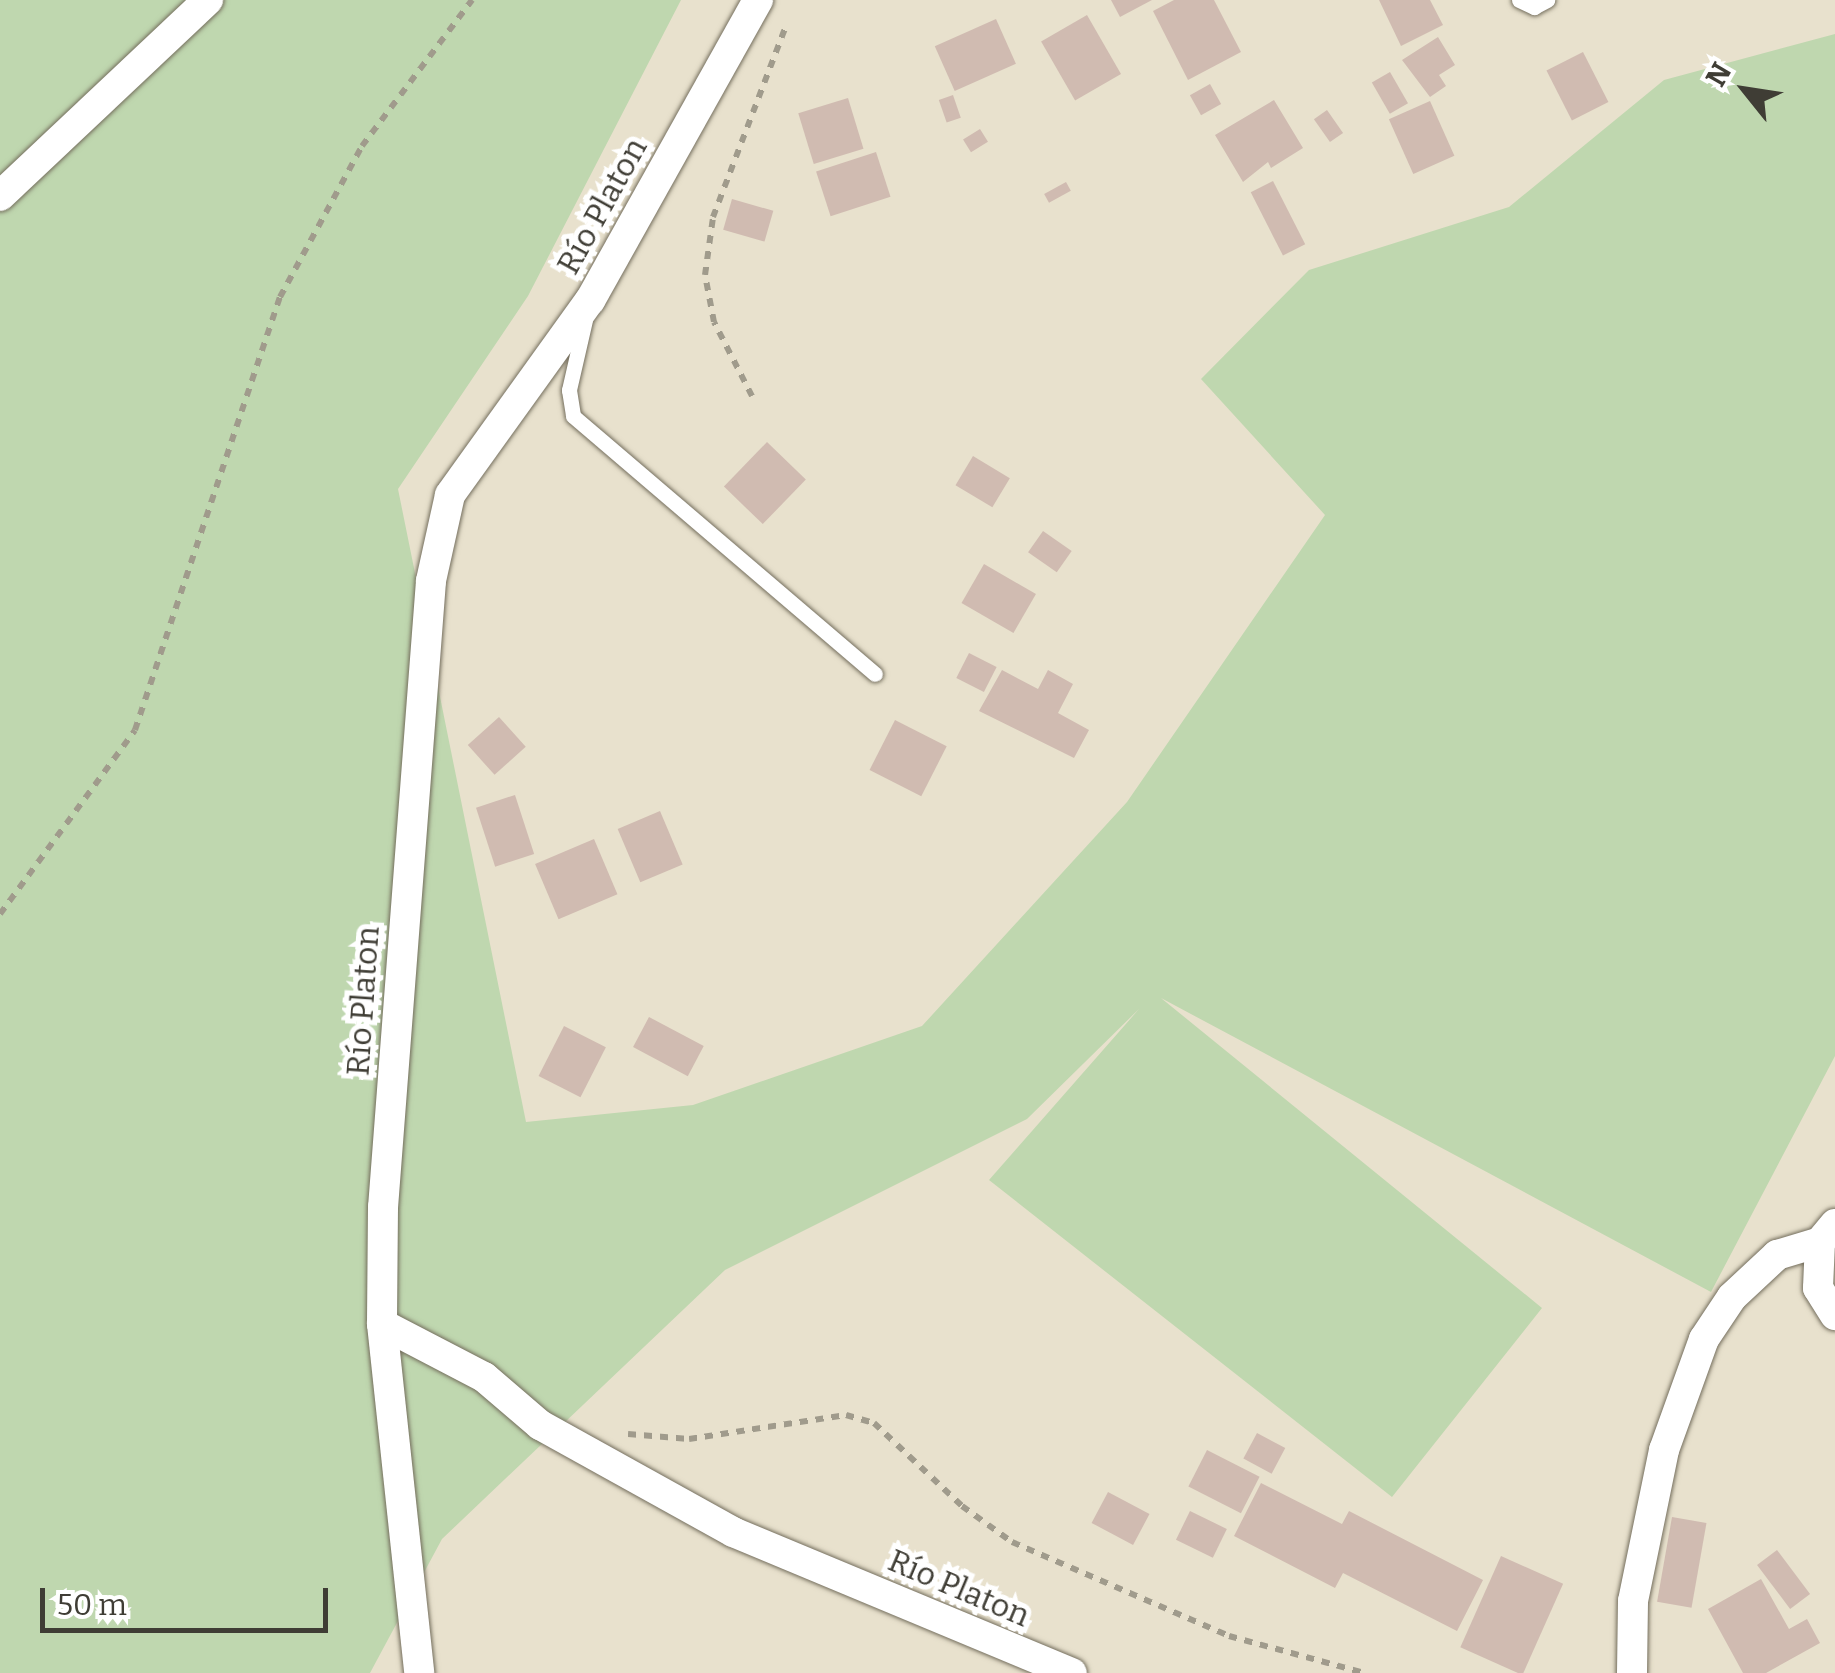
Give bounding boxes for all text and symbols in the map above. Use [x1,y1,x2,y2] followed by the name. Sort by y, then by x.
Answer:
[1695,40,1795,140] north arrow
[1699,57,1738,92] text: N
[549,131,655,281] street label: Río Platon
[339,925,387,1077] street label: Río Platon
[883,1541,1035,1635] street label: Río Platon
[45,1568,332,1630] scale bar
[57,1587,127,1623] text: 50 m

